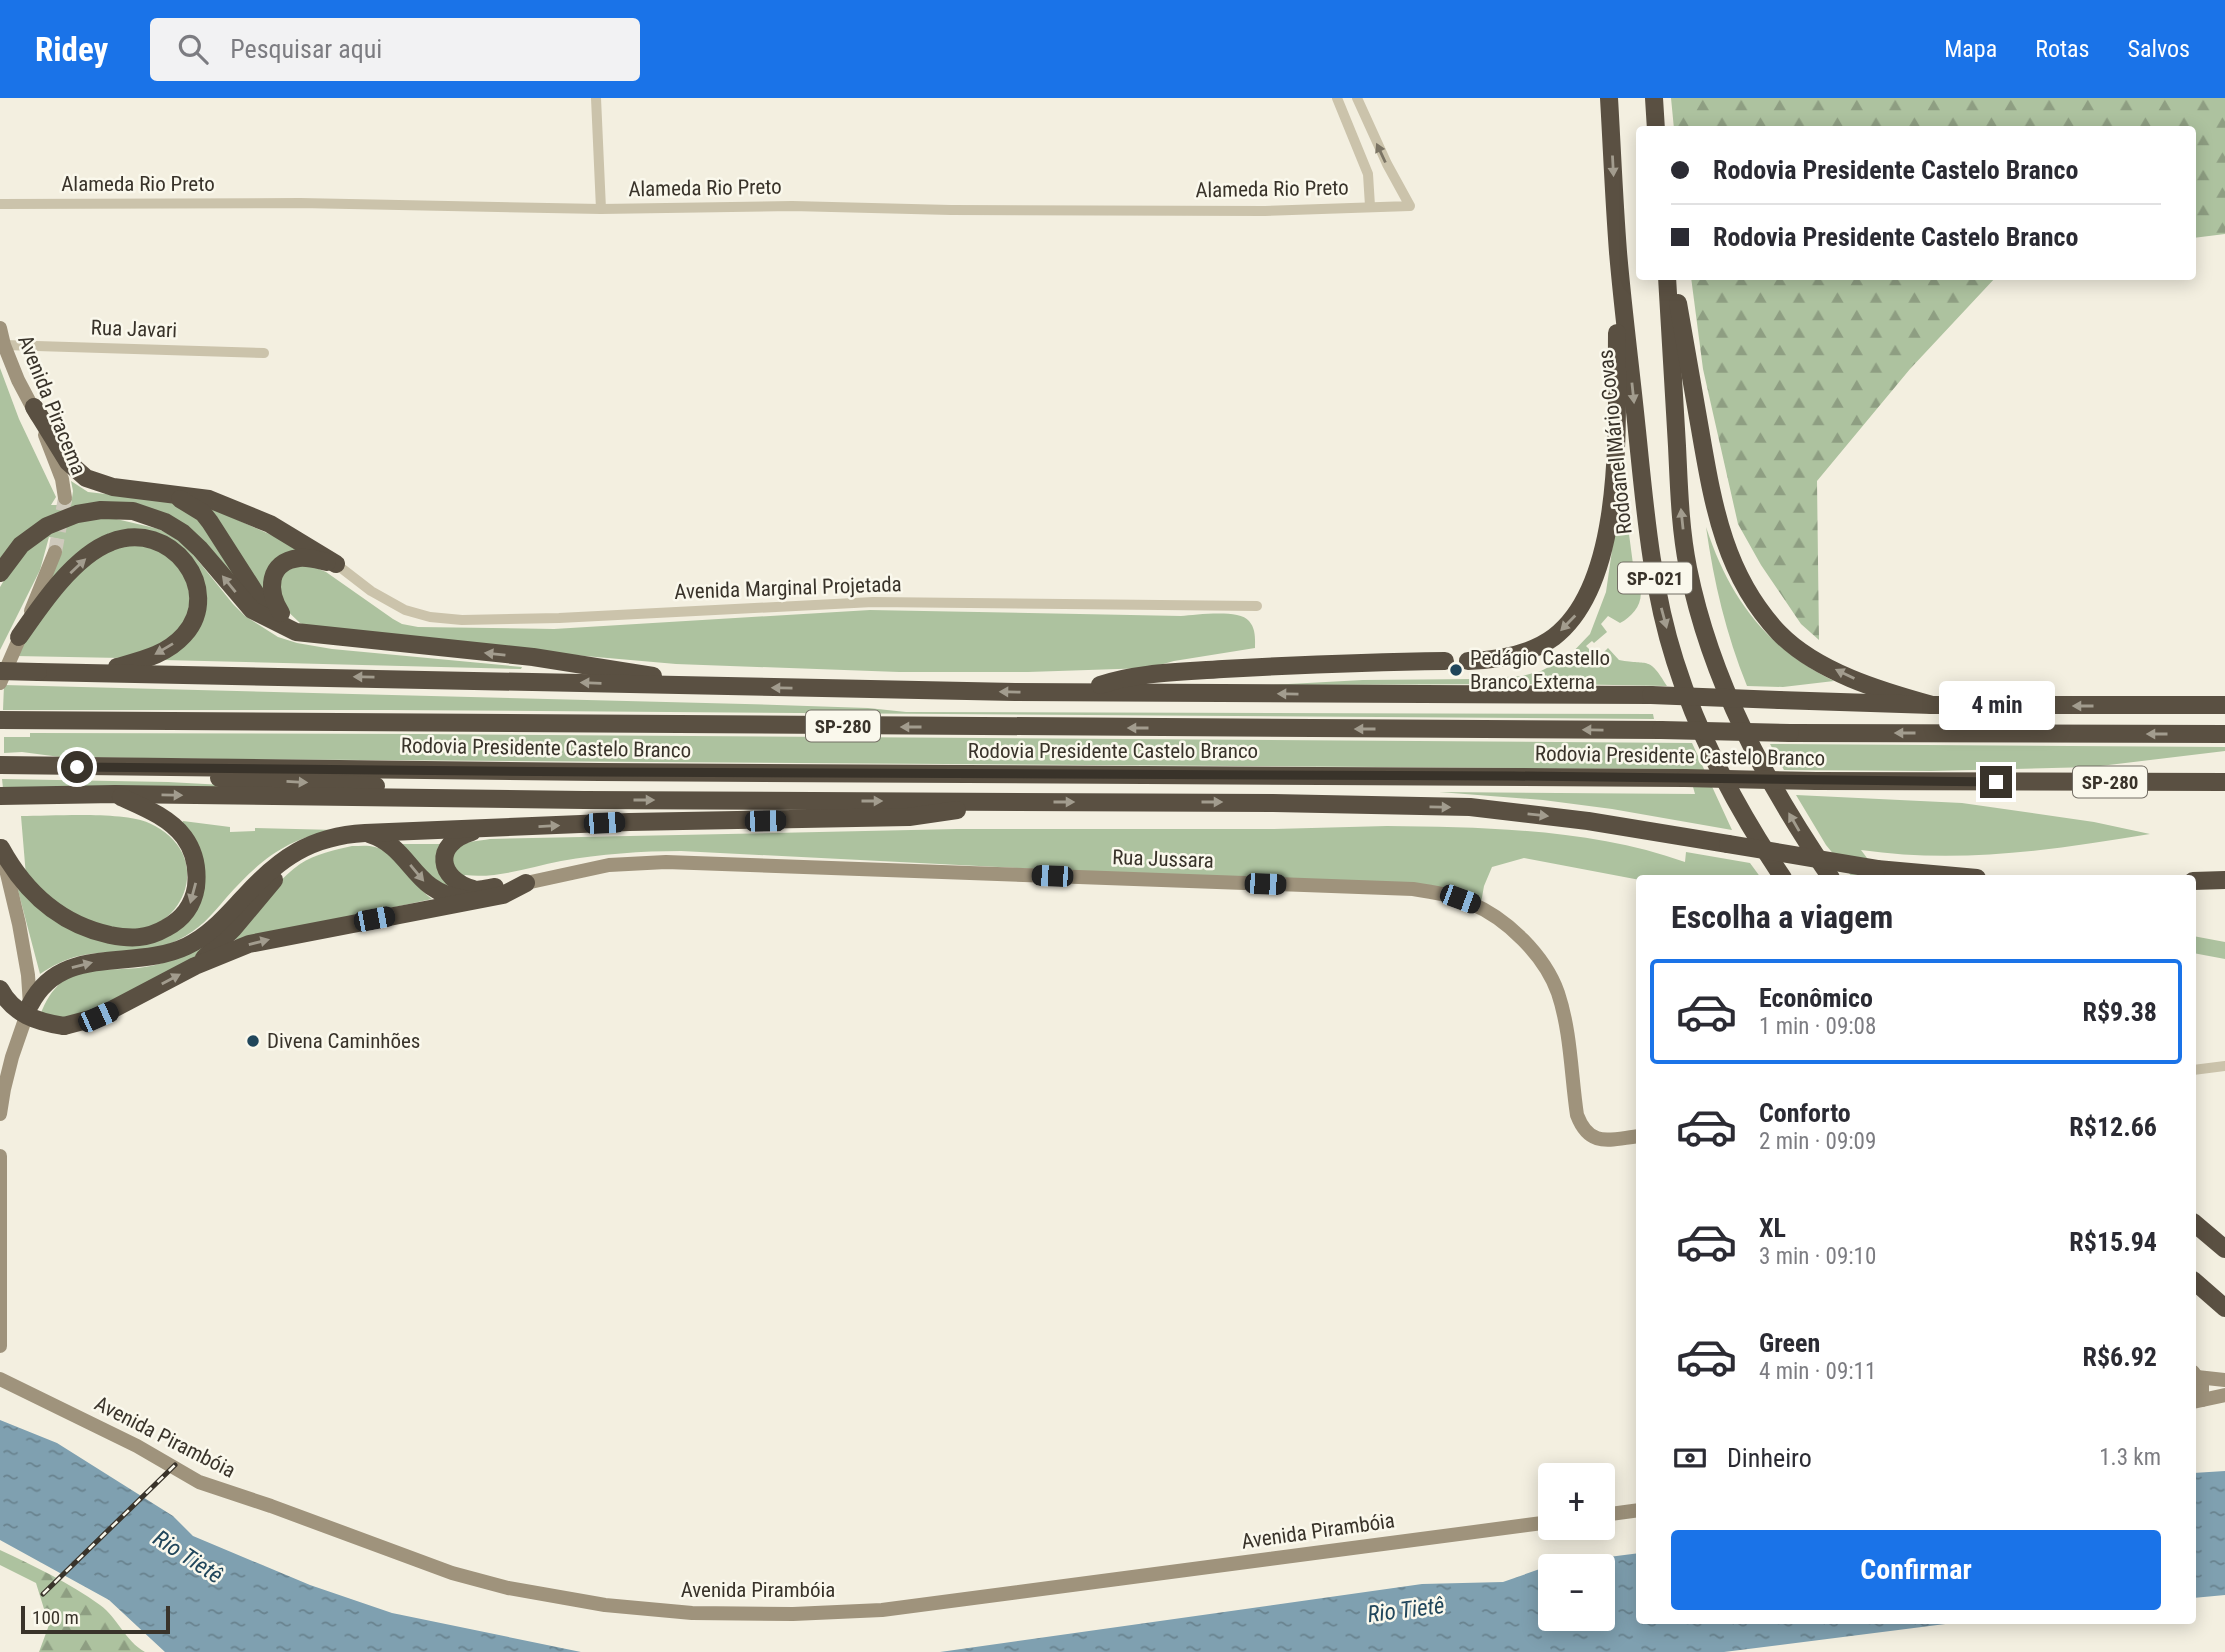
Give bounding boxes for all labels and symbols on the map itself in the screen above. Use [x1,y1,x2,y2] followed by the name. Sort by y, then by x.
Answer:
[1376,143,1387,163] one-way arrow
[1608,155,1619,177] one-way arrow
[61,172,215,196] street label: Alameda Rio Preto
[628,175,782,201] street label: Alameda Rio Preto
[1195,176,1349,202] street label: Alameda Rio Preto
[90,316,178,342] street label: Rua Javari
[13,332,91,478] street label: Avenida Piracema
[1593,348,1637,536] street label: Rodoanel Mário Covas
[1628,382,1639,404] one-way arrow
[1676,508,1687,530] one-way arrow
[69,558,86,574] one-way arrow
[1618,562,1692,593] road number: SP-021
[674,572,902,604] street label: Avenida Marginal Projetada
[221,575,236,593] one-way arrow
[1659,608,1669,629] one-way arrow
[1560,614,1576,631] one-way arrow
[155,643,174,656] one-way arrow
[1470,646,1610,694] place label: Pedágio Castello Branco Externa
[484,648,506,659] one-way arrow
[1448,662,1464,678] marker: Pedágio Castello Branco Externa
[1835,668,1855,680] one-way arrow
[352,672,374,683] one-way arrow
[580,678,602,689] one-way arrow
[1938,680,2054,730] callout: 4 min
[771,682,793,694] one-way arrow
[998,686,1020,698] one-way arrow
[1277,688,1299,700] one-way arrow
[2072,700,2094,712] one-way arrow
[806,710,880,741] road number: SP-280
[899,721,921,733] one-way arrow
[1127,722,1149,733] one-way arrow
[1354,723,1376,735] one-way arrow
[1582,724,1604,736] one-way arrow
[1894,727,1916,739] one-way arrow
[2146,728,2168,740] one-way arrow
[401,733,691,763] street label: Rodovia Presidente Castelo Branco
[968,739,1258,763] street label: Rodovia Presidente Castelo Branco
[1535,741,1825,771] street label: Rodovia Presidente Castelo Branco
[61,751,93,783] route start
[1980,766,2012,798] route end
[2073,766,2147,797] road number: SP-280
[287,777,309,788] one-way arrow
[161,789,183,801] one-way arrow
[634,794,656,806] one-way arrow
[861,795,883,807] one-way arrow
[1053,796,1075,808] one-way arrow
[1201,797,1223,808] one-way arrow
[1429,801,1451,812] one-way arrow
[1527,809,1549,820] one-way arrow
[744,810,787,832] car
[583,811,626,835] car
[1787,812,1800,831] one-way arrow
[538,821,560,832] one-way arrow
[1112,845,1214,873] street label: Rua Jussara
[409,865,424,882] one-way arrow
[1031,865,1074,887] car
[1244,873,1287,895] car
[1437,882,1484,916] car
[188,883,198,904] one-way arrow
[352,905,397,933] car
[248,936,270,947] one-way arrow
[71,959,93,970] one-way arrow
[161,973,180,985] one-way arrow
[75,999,122,1035] car
[267,1029,420,1053] place label: Divena Caminhões
[245,1033,261,1049] marker: Divena Caminhões
[91,1391,239,1483] street label: Avenida Pirambóia
[1240,1508,1396,1554] street label: Avenida Pirambóia
[148,1525,228,1589] water label: Rio Tietê
[681,1578,835,1602] street label: Avenida Pirambóia
[1366,1592,1446,1628] water label: Rio Tietê
[21,1603,170,1635] scale bar

